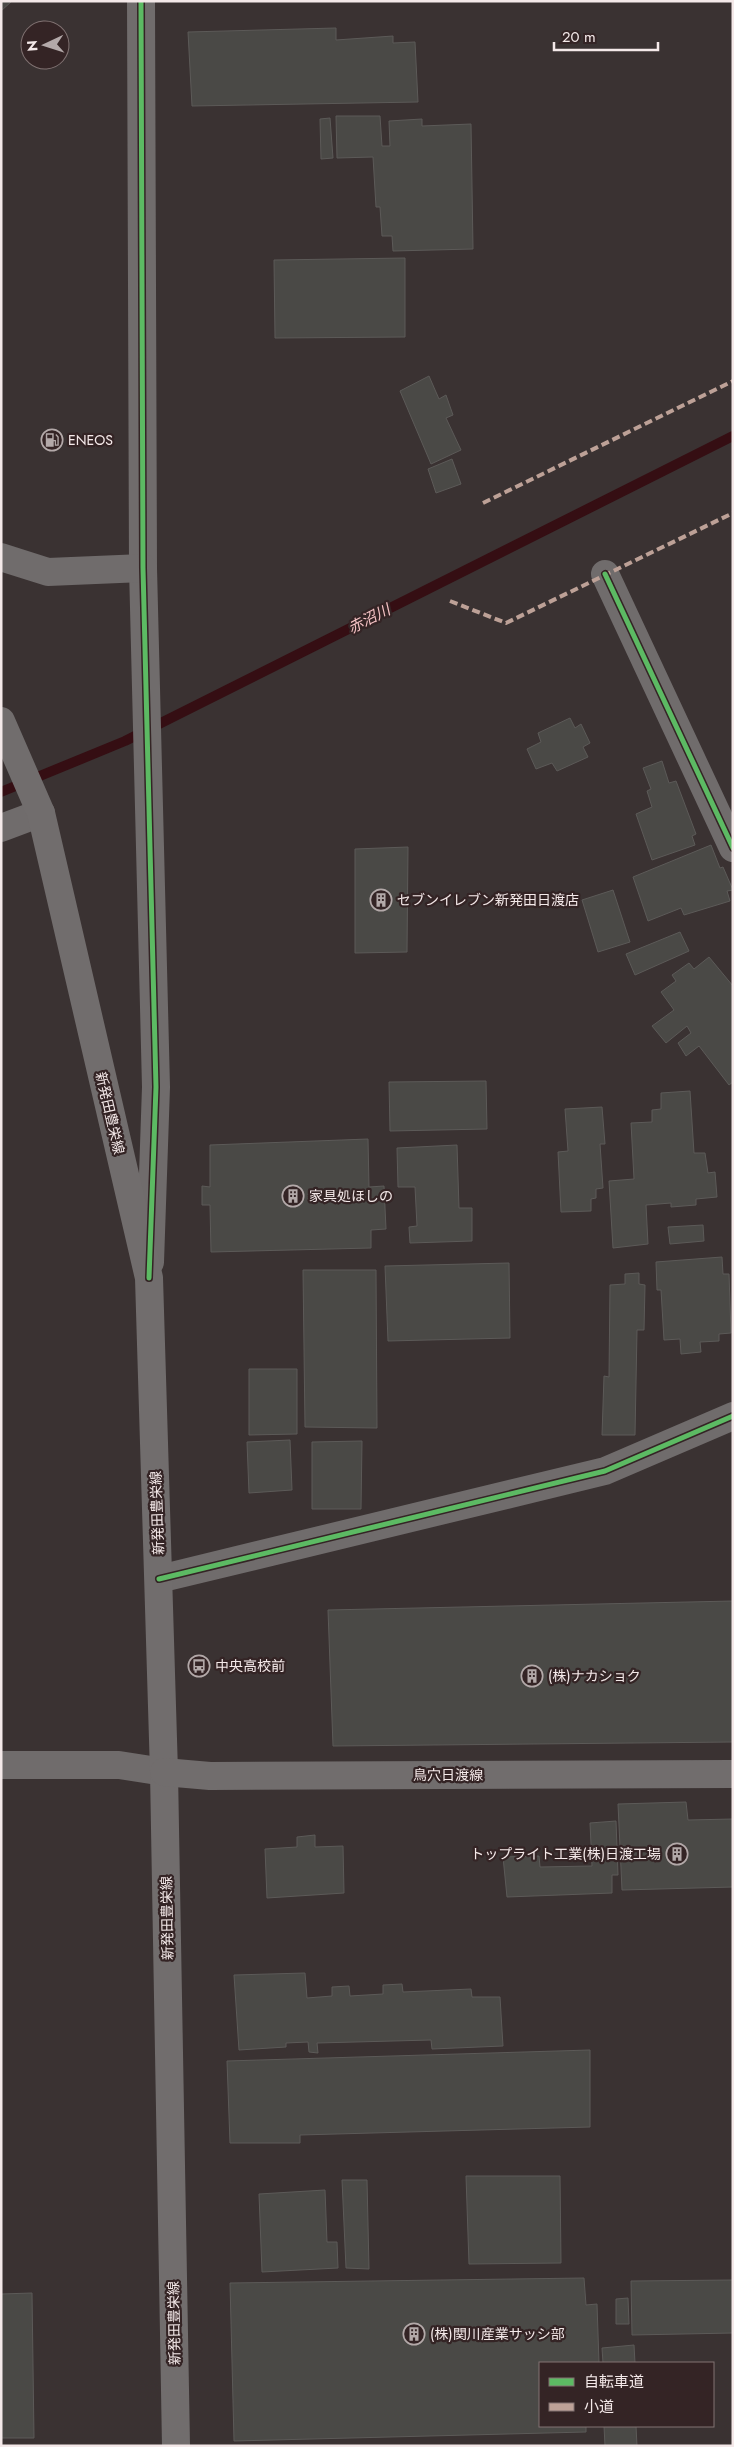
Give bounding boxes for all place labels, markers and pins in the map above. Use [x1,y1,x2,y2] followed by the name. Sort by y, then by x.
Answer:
[40,428,64,452] fuel station icon: ENEOS
[68,430,113,450] place label: ENEOS
[369,888,393,912] building icon: セブンイレブン新発田日渡店
[397,890,579,910] place label: セブンイレブン新発田日渡店
[281,1184,305,1208] building icon: 家具処ほしの
[309,1186,393,1206] place label: 家具処ほしの
[187,1654,211,1678] bus stop icon: 中央高校前
[215,1656,285,1676] place label: 中央高校前
[520,1664,544,1688] building icon: (株)ナカショク
[548,1666,641,1686] place label: (株)ナカショク
[665,1842,689,1866] building icon: トップライト工業(株)日渡工場
[470,1844,661,1864] place label: トップライト工業(株)日渡工場
[402,2322,426,2346] building icon: (株)関川産業サッシ部
[430,2324,565,2344] place label: (株)関川産業サッシ部

